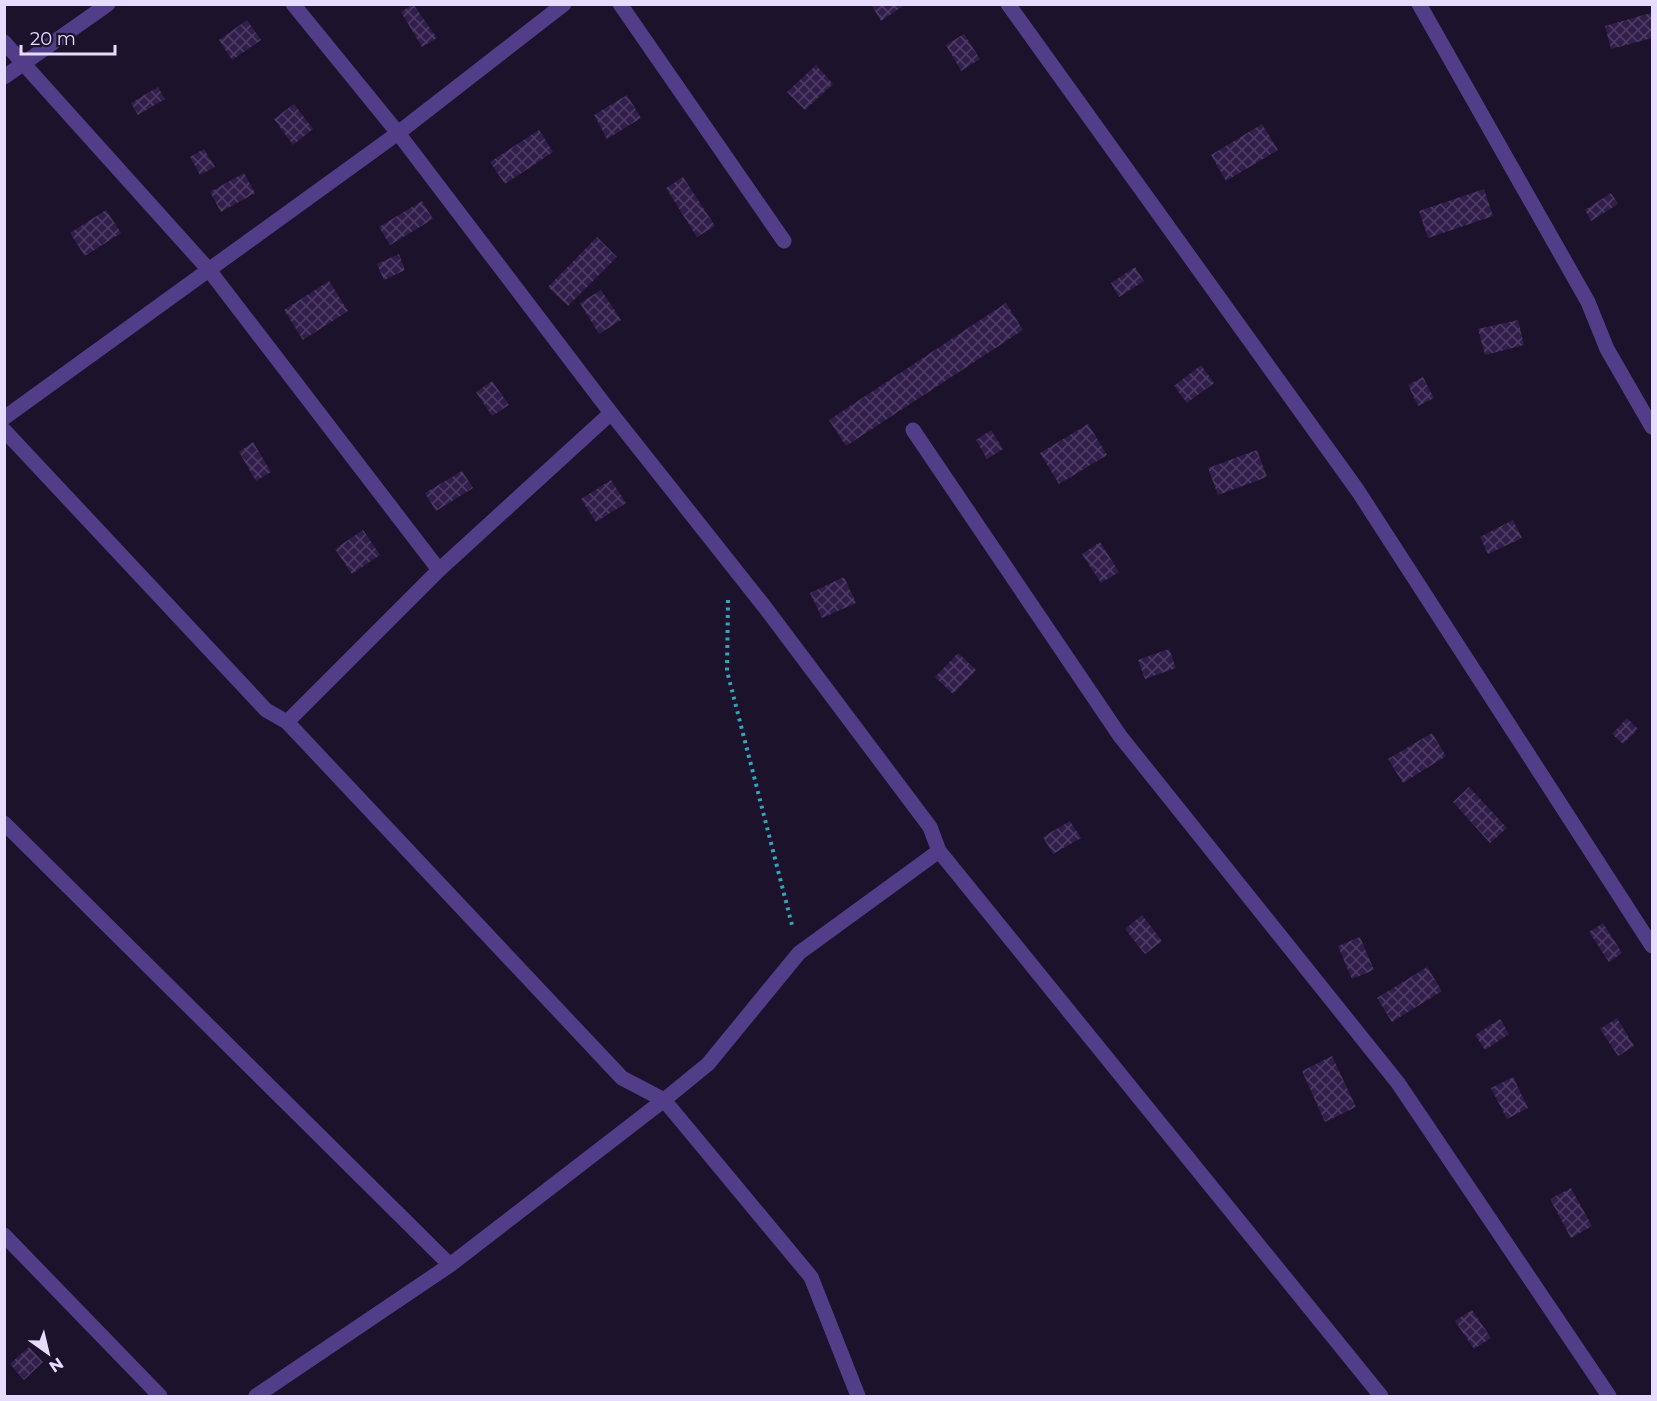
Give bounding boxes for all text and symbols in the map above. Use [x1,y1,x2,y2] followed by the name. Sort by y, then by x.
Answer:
[21,18,116,56] scale bar
[30,28,76,50] text: 20 m
[18,1323,78,1383] north arrow
[45,1354,67,1377] text: N

